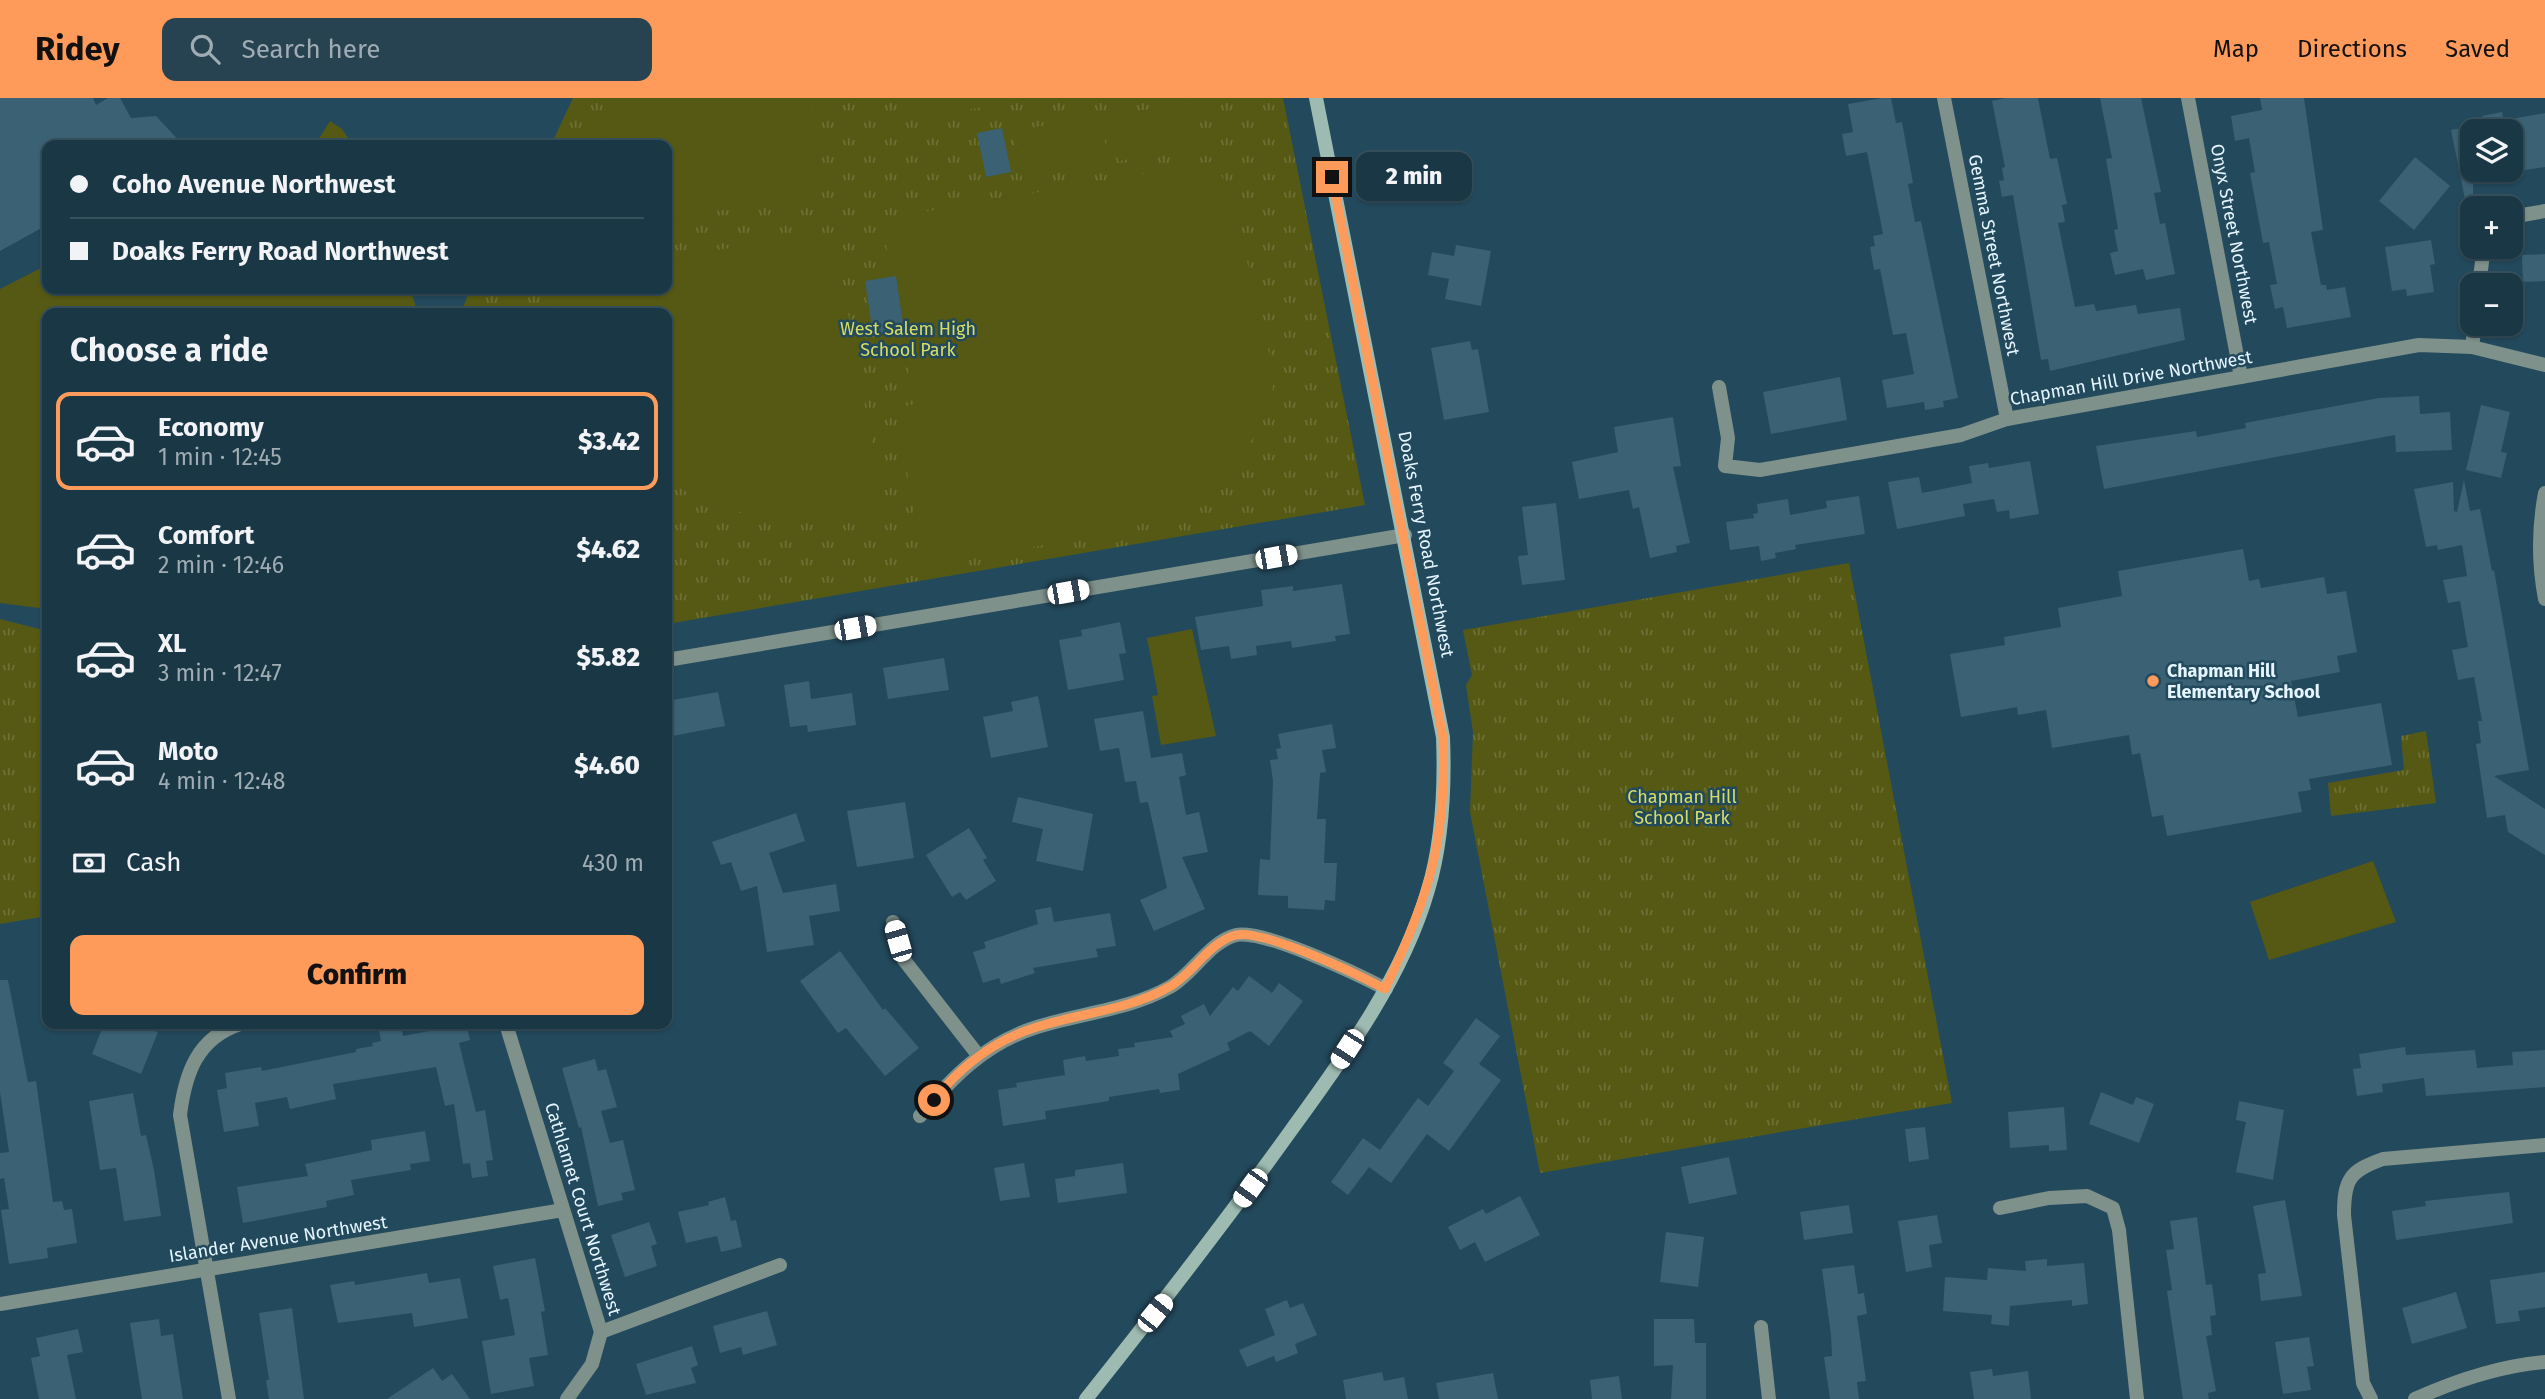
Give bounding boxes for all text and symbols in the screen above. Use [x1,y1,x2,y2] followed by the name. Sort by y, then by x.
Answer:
[162,18,652,81] search box
[35,29,120,69] text: Ridey
[186,30,224,68] icon: search
[242,34,380,65] text: Search here
[2213,35,2259,63] text: Map
[2297,35,2407,63] text: Directions
[2445,35,2510,63] text: Saved
[2460,119,2523,336] map controls
[2460,119,2523,182] button: layers
[2206,142,2262,327] street label: Onyx Street Northwest
[1964,152,2024,358] street label: Gemma Street Northwest
[1356,153,1472,202] callout: 2 min
[1316,161,1348,193] route end
[1386,162,1442,190] text: 2 min
[112,169,395,200] text: Coho Avenue Northwest
[2460,196,2523,259] button: +
[112,236,449,267] text: Doaks Ferry Road Northwest
[2460,273,2523,336] button: −
[840,318,976,361] park label: West Salem High School Park
[70,331,268,369] text: Choose a ride
[2008,346,2254,410] street label: Chapman Hill Drive Northwest
[74,410,137,473] icon: car
[158,412,264,443] text: Economy
[578,426,640,457] text: $3.42
[1393,429,1459,660] street label: Doaks Ferry Road Northwest
[158,443,282,471] text: 1 min · 12:45
[74,518,137,581] icon: car
[158,520,254,551] text: Comfort
[577,534,640,565] text: $4.62
[1254,543,1299,571] car
[158,551,284,579] text: 2 min · 12:46
[1046,578,1091,606] car
[833,614,878,642] car
[74,626,137,689] icon: car
[158,628,186,659] text: XL
[576,642,640,673] text: $5.82
[158,659,282,687] text: 3 min · 12:47
[2167,660,2321,703] place label: Chapman Hill Elementary School
[2145,673,2161,689] marker: Chapman Hill Elementary School
[74,734,137,797] icon: car
[158,736,218,767] text: Moto
[574,750,640,781] text: $4.60
[158,767,285,795] text: 4 min · 12:48
[1627,786,1737,829] park label: Chapman Hill School Park
[70,844,108,882] icon: cash
[126,847,182,878] text: Cash
[582,849,644,877] text: 430 m
[883,918,914,964] car
[70,935,644,1015] button: Confirm
[1327,1026,1368,1072] car
[918,1084,950,1116] route start
[540,1100,626,1319] street label: Cathlamet Court Northwest
[1230,1165,1271,1211] car
[167,1211,389,1267] street label: Islander Avenue Northwest
[1134,1290,1177,1336] car

